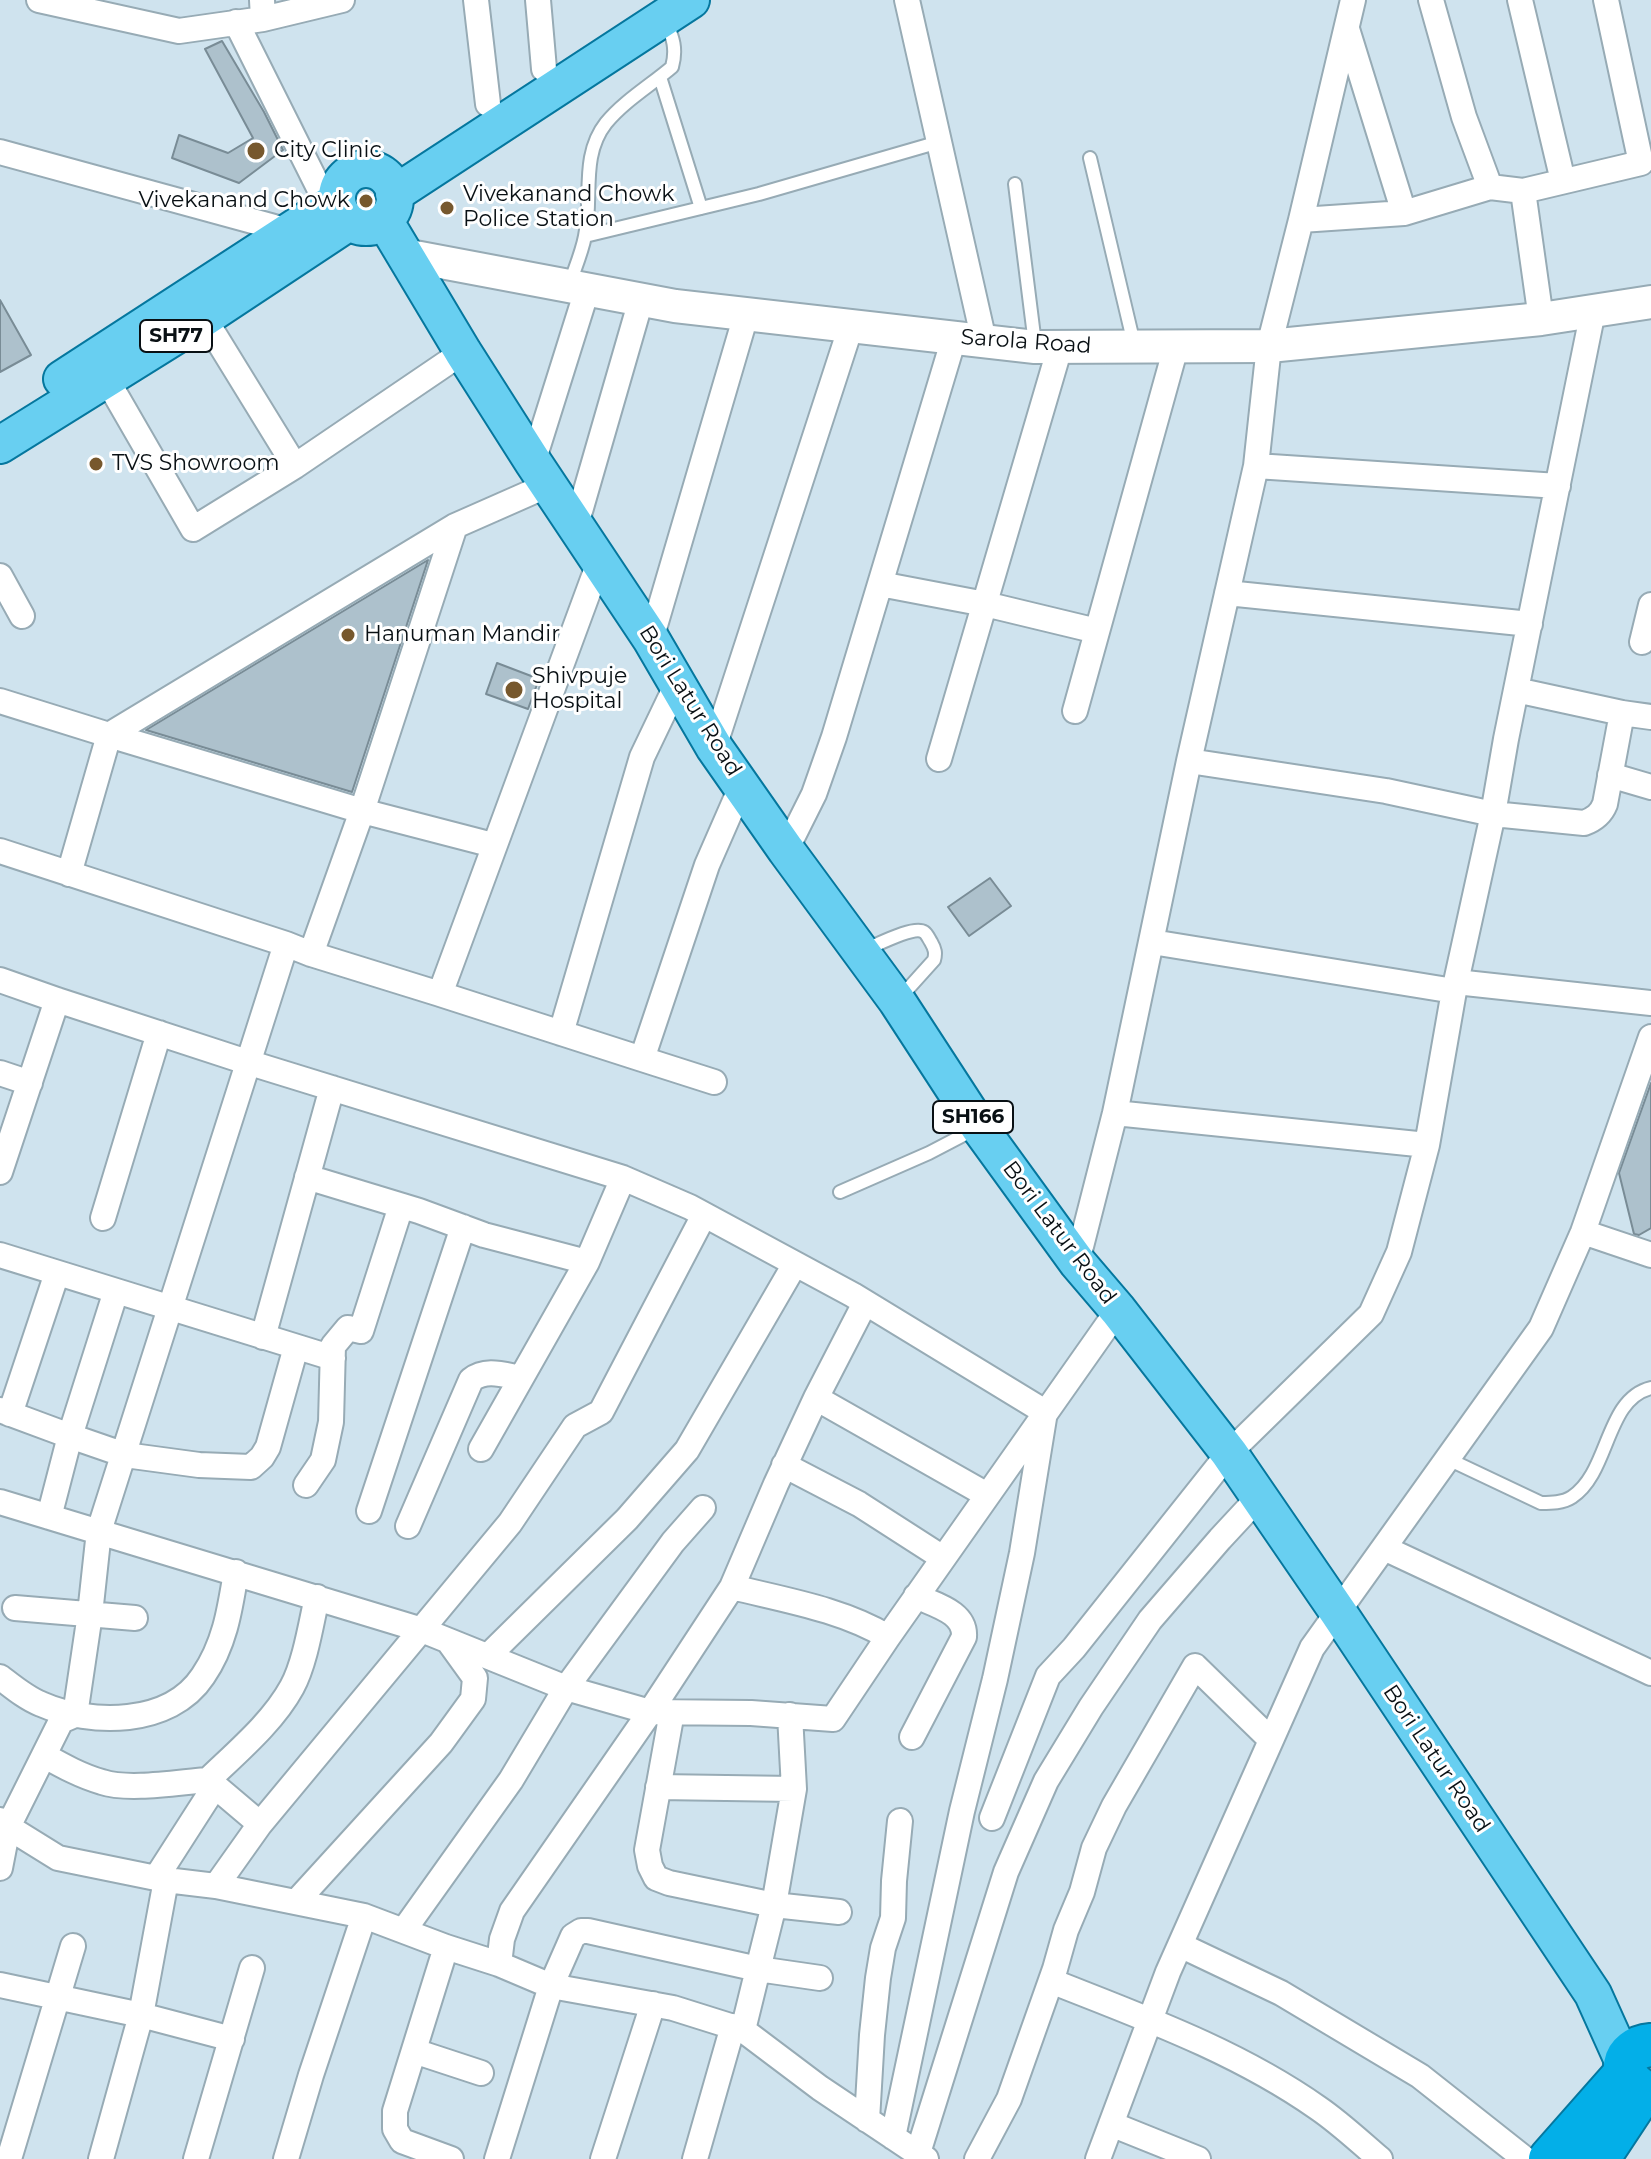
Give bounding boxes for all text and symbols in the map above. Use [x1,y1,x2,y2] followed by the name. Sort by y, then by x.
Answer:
[274,138,382,164] place label: City Clinic
[245,140,267,162] marker: City Clinic
[463,182,675,234] place label: Vivekanand Chowk Police Station
[138,188,350,214] place label: Vivekanand Chowk
[357,192,375,210] marker: Vivekanand Chowk
[438,199,456,217] marker: Vivekanand Chowk Police Station
[140,320,212,352] road number: SH77
[960,324,1092,360] street label: Sarola Road
[112,451,280,477] place label: TVS Showroom
[87,455,105,473] marker: TVS Showroom
[633,621,747,781] street label: Bori Latur Road
[364,622,560,648] place label: Hanuman Mandir
[339,626,357,644] marker: Hanuman Mandir
[532,664,627,716] place label: Shivpuje Hospital
[503,679,525,701] marker: Shivpuje Hospital
[933,1101,1013,1133] road number: SH166
[997,1156,1121,1310] street label: Bori Latur Road
[1377,1680,1495,1838] street label: Bori Latur Road

